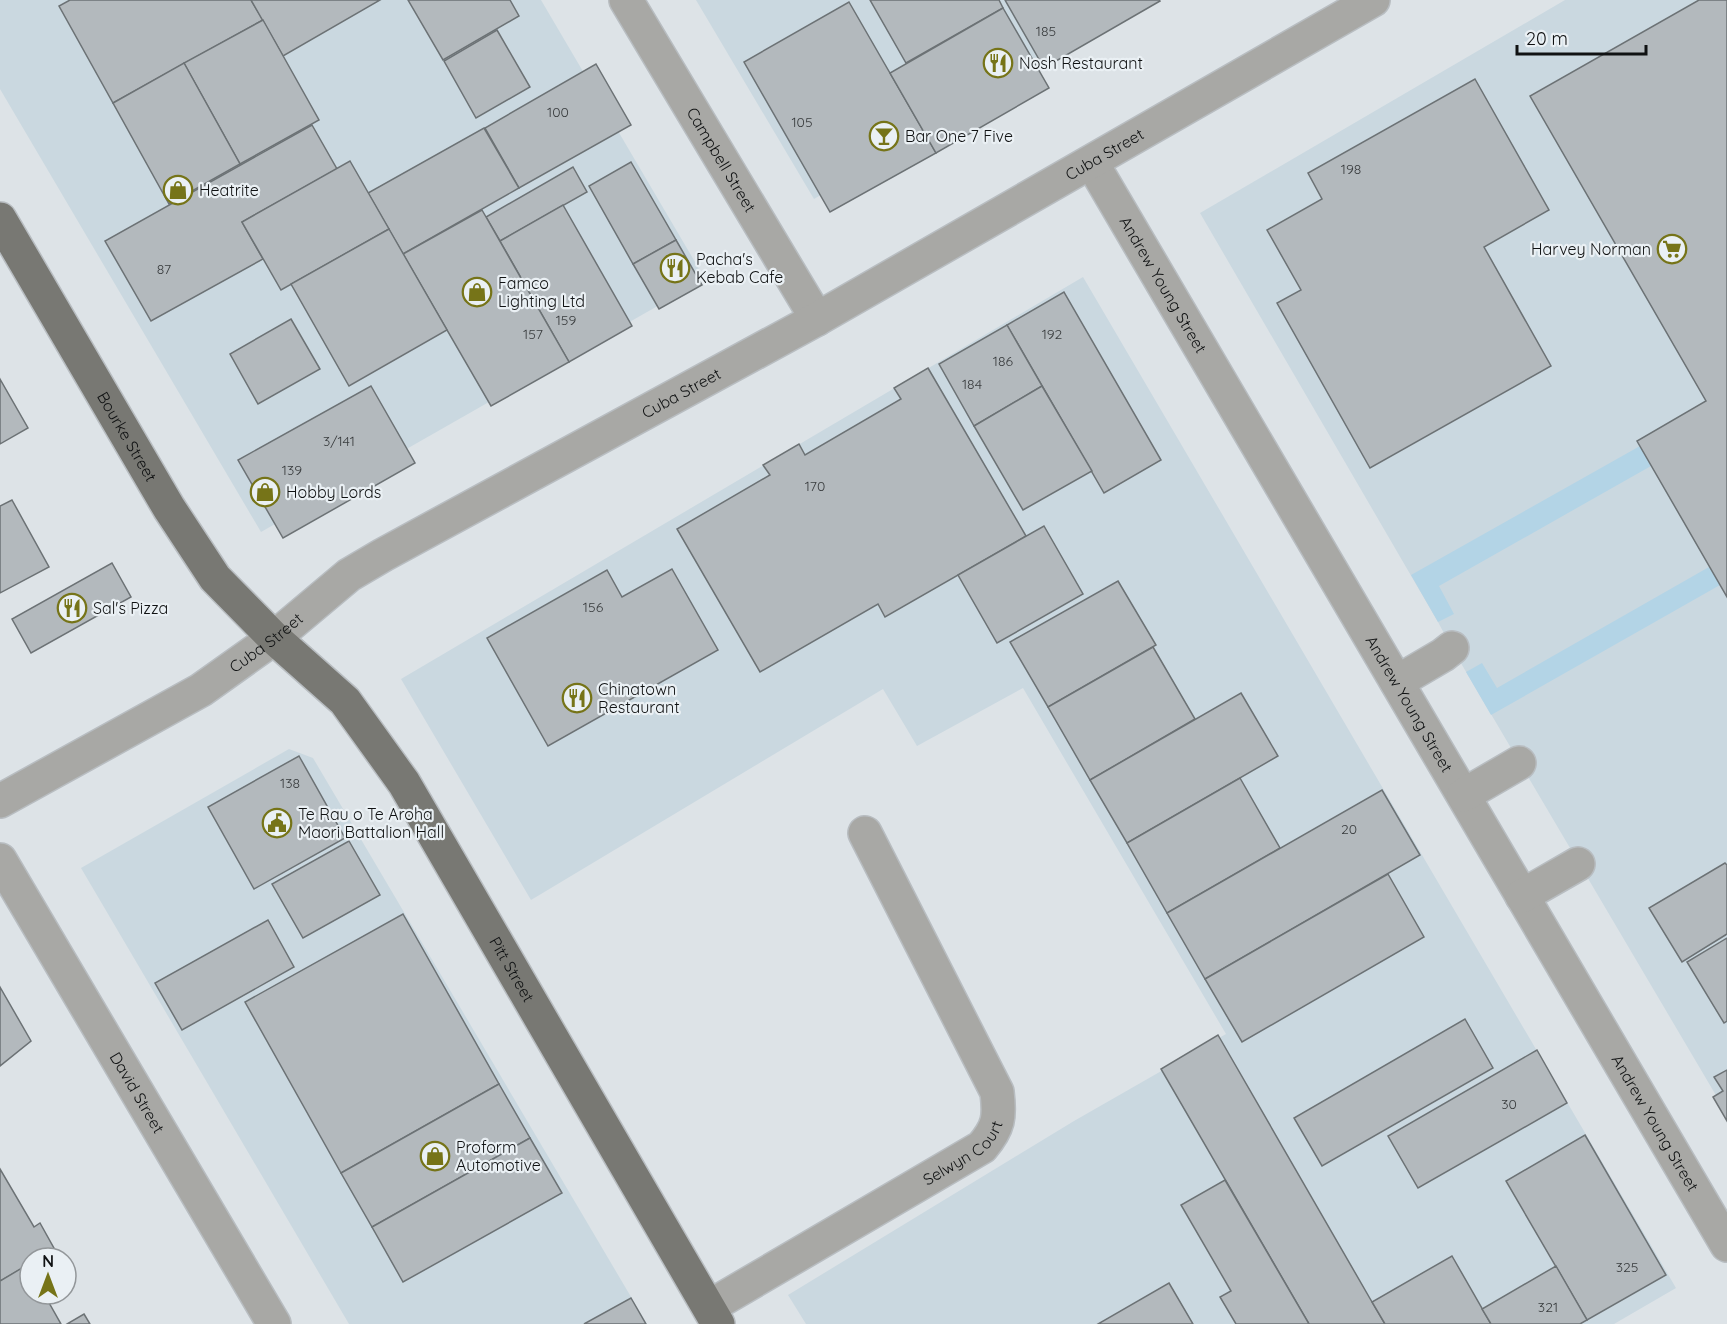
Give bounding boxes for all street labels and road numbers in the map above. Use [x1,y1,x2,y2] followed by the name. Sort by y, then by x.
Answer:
[682,104,761,216] street label: Campbell Street
[1062,124,1147,184] street label: Cuba Street
[1116,213,1211,357] street label: Andrew Young Street
[638,363,724,422] street label: Cuba Street
[93,388,161,485] street label: Bourke Street
[225,608,307,677] street label: Cuba Street
[1361,632,1457,776] street label: Andrew Young Street
[485,933,539,1005] street label: Pitt Street
[106,1048,169,1137] street label: David Street
[1607,1051,1703,1195] street label: Andrew Young Street
[919,1118,1007,1189] street label: Selwyn Court

